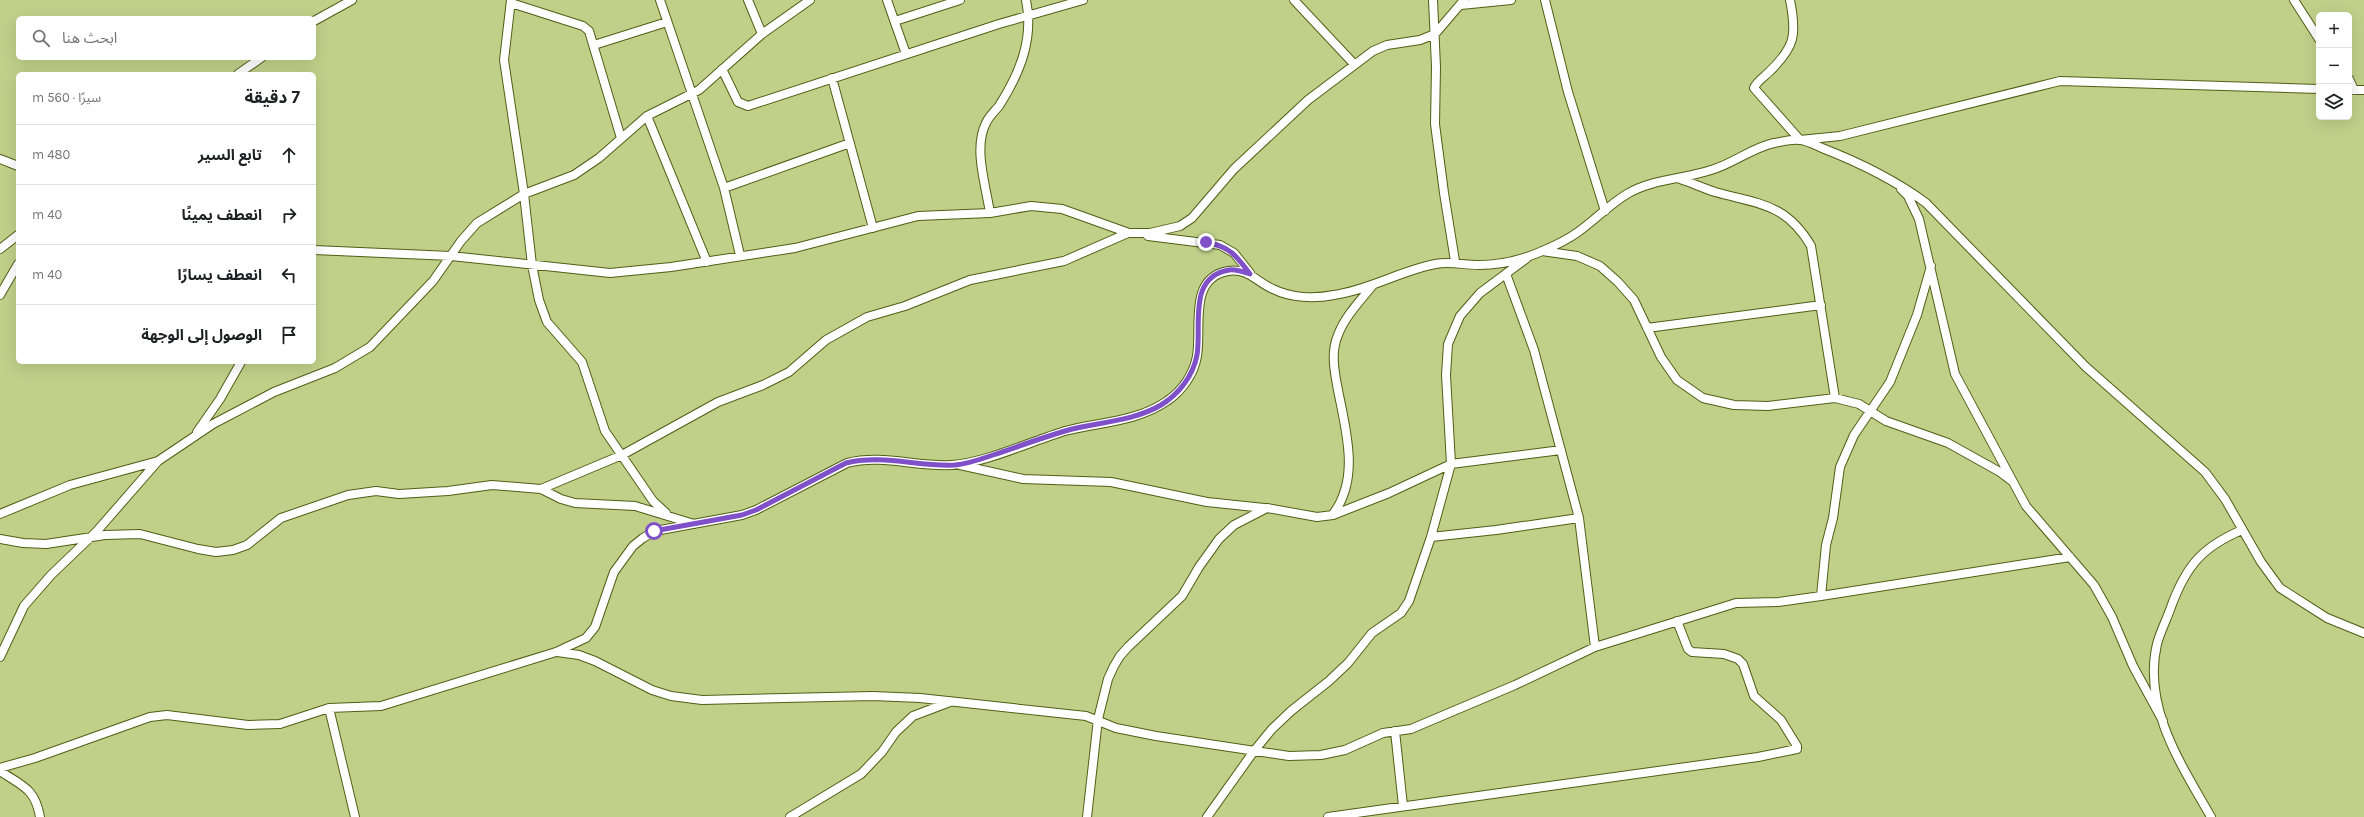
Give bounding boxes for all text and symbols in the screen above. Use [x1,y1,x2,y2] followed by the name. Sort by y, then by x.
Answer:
[2316,12,2352,120] map controls
[2316,12,2352,48] button: +
[16,16,316,60] search box
[30,27,52,49] icon: search
[62,29,117,47] text: ابحث هنا
[2316,48,2352,84] button: −
[2316,84,2352,120] button: layers
[244,87,300,107] text: 7 دقيقة
[32,90,101,105] text: سيرًا · 560 m
[278,144,300,166] icon: ahead
[198,146,262,164] text: تابع السير
[32,147,70,162] text: 480 m
[278,204,300,226] icon: right
[182,206,262,224] text: انعطف يمينًا
[32,207,62,222] text: 40 m
[1197,233,1215,251] route end
[278,264,300,286] icon: left
[178,266,262,284] text: انعطف يسارًا
[32,267,62,282] text: 40 m
[278,324,300,346] icon: arrive
[141,326,262,344] text: الوصول إلى الوجهة
[645,522,663,540] route start

